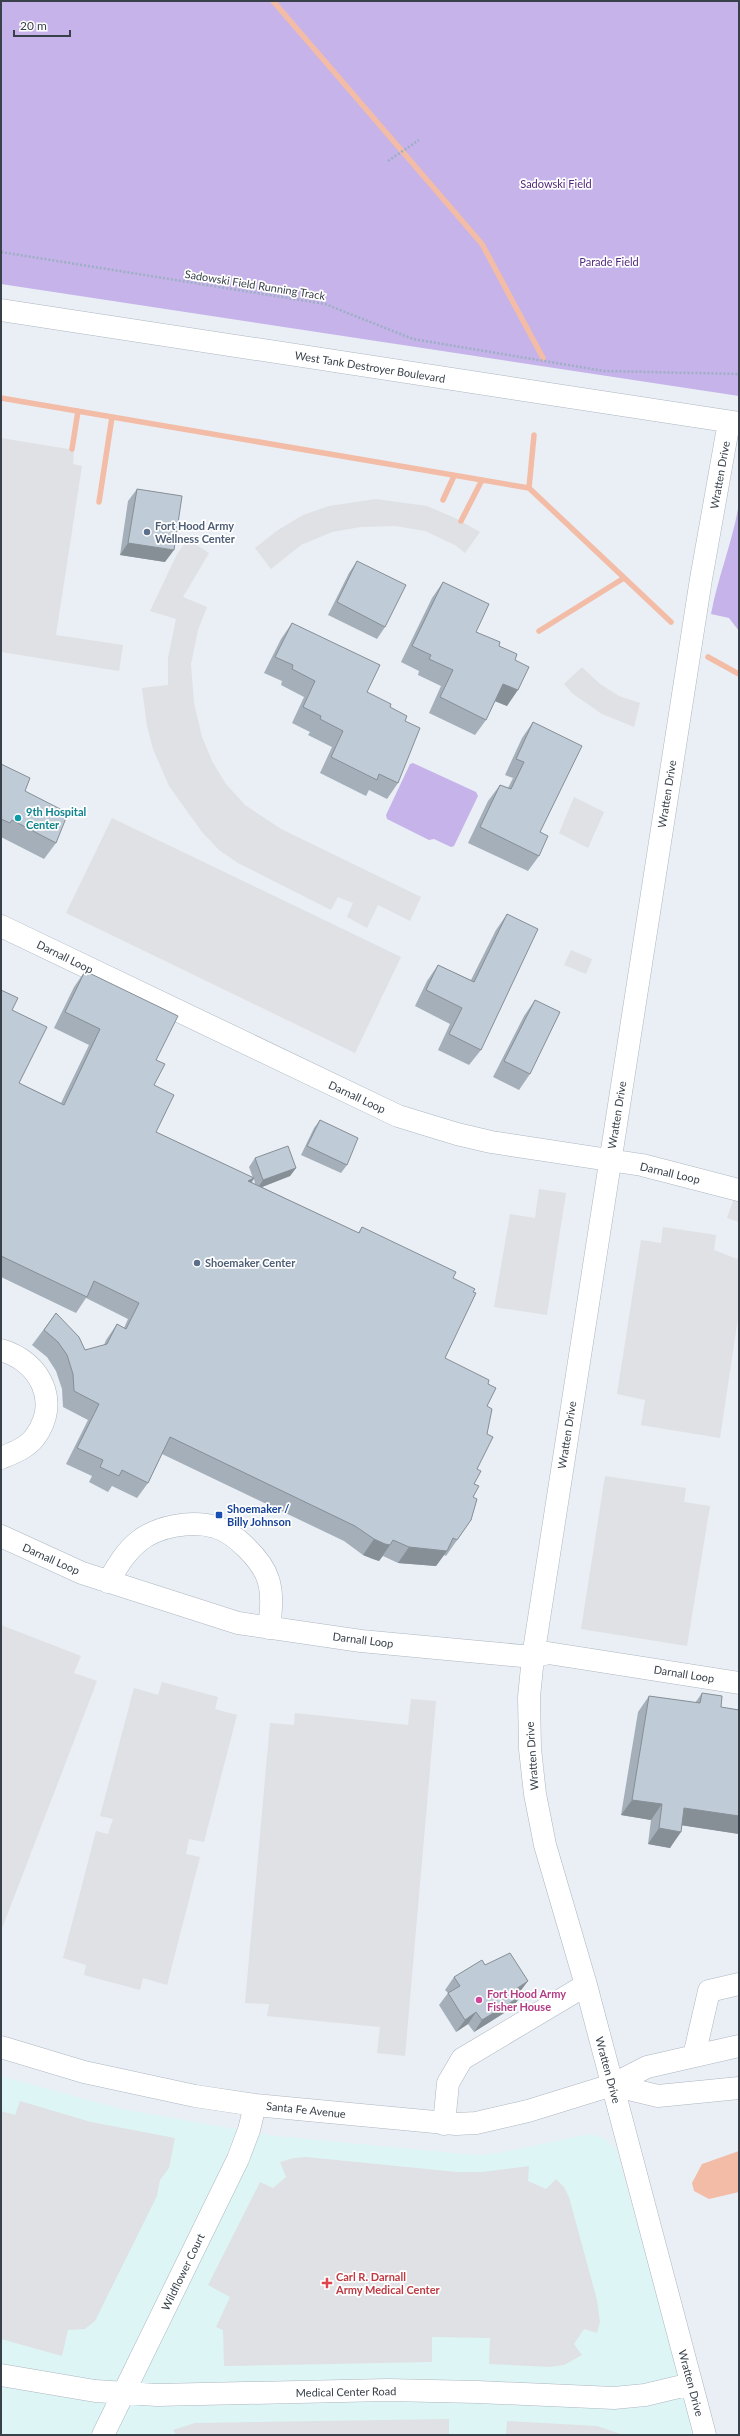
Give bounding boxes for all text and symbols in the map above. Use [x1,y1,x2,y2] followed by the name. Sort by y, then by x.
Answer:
[14,12,70,38] scale bar
[20,18,47,33] text: 20 m
[520,177,592,190] park label: Sadowski Field
[579,255,639,268] park label: Parade Field
[184,267,327,302] street label: Sadowski Field Running Track
[294,348,446,385] street label: West Tank Destroyer Boulevard
[707,440,732,510] street label: Wratten Drive
[155,519,236,545] place label: Fort Hood Army Wellness Center
[142,527,152,537] marker: Fort Hood Army Wellness Center
[655,759,678,829] street label: Wratten Drive
[26,805,87,831] place label: 9th Hospital Center
[13,813,23,823] marker: 9th Hospital Center
[35,937,96,976] street label: Darnall Loop
[327,1078,388,1115] street label: Darnall Loop
[605,1080,628,1150] street label: Wratten Drive
[639,1159,701,1186] street label: Darnall Loop
[205,1256,296,1269] place label: Shoemaker Center
[192,1258,202,1268] marker: Shoemaker Center
[555,1400,578,1470] street label: Wratten Drive
[227,1502,291,1528] place label: Shoemaker / Billy Johnson
[214,1510,224,1520] marker: Shoemaker / Billy Johnson
[21,1540,82,1577] street label: Darnall Loop
[332,1629,394,1650] street label: Darnall Loop
[653,1662,715,1685] street label: Darnall Loop
[523,1721,540,1791] street label: Wratten Drive
[487,1987,566,2013] place label: Fort Hood Army Fisher House
[474,1995,484,2005] marker: Fort Hood Army Fisher House
[593,2035,624,2105] street label: Wratten Drive
[266,2099,347,2120] street label: Santa Fe Avenue
[158,2231,207,2312] street label: Wildflower Court
[335,2270,441,2296] place label: Carl R. Darnall Army Medical Center
[321,2277,333,2289] marker: Carl R. Darnall Army Medical Center
[676,2348,707,2418] street label: Wratten Drive
[296,2384,396,2399] street label: Medical Center Road

